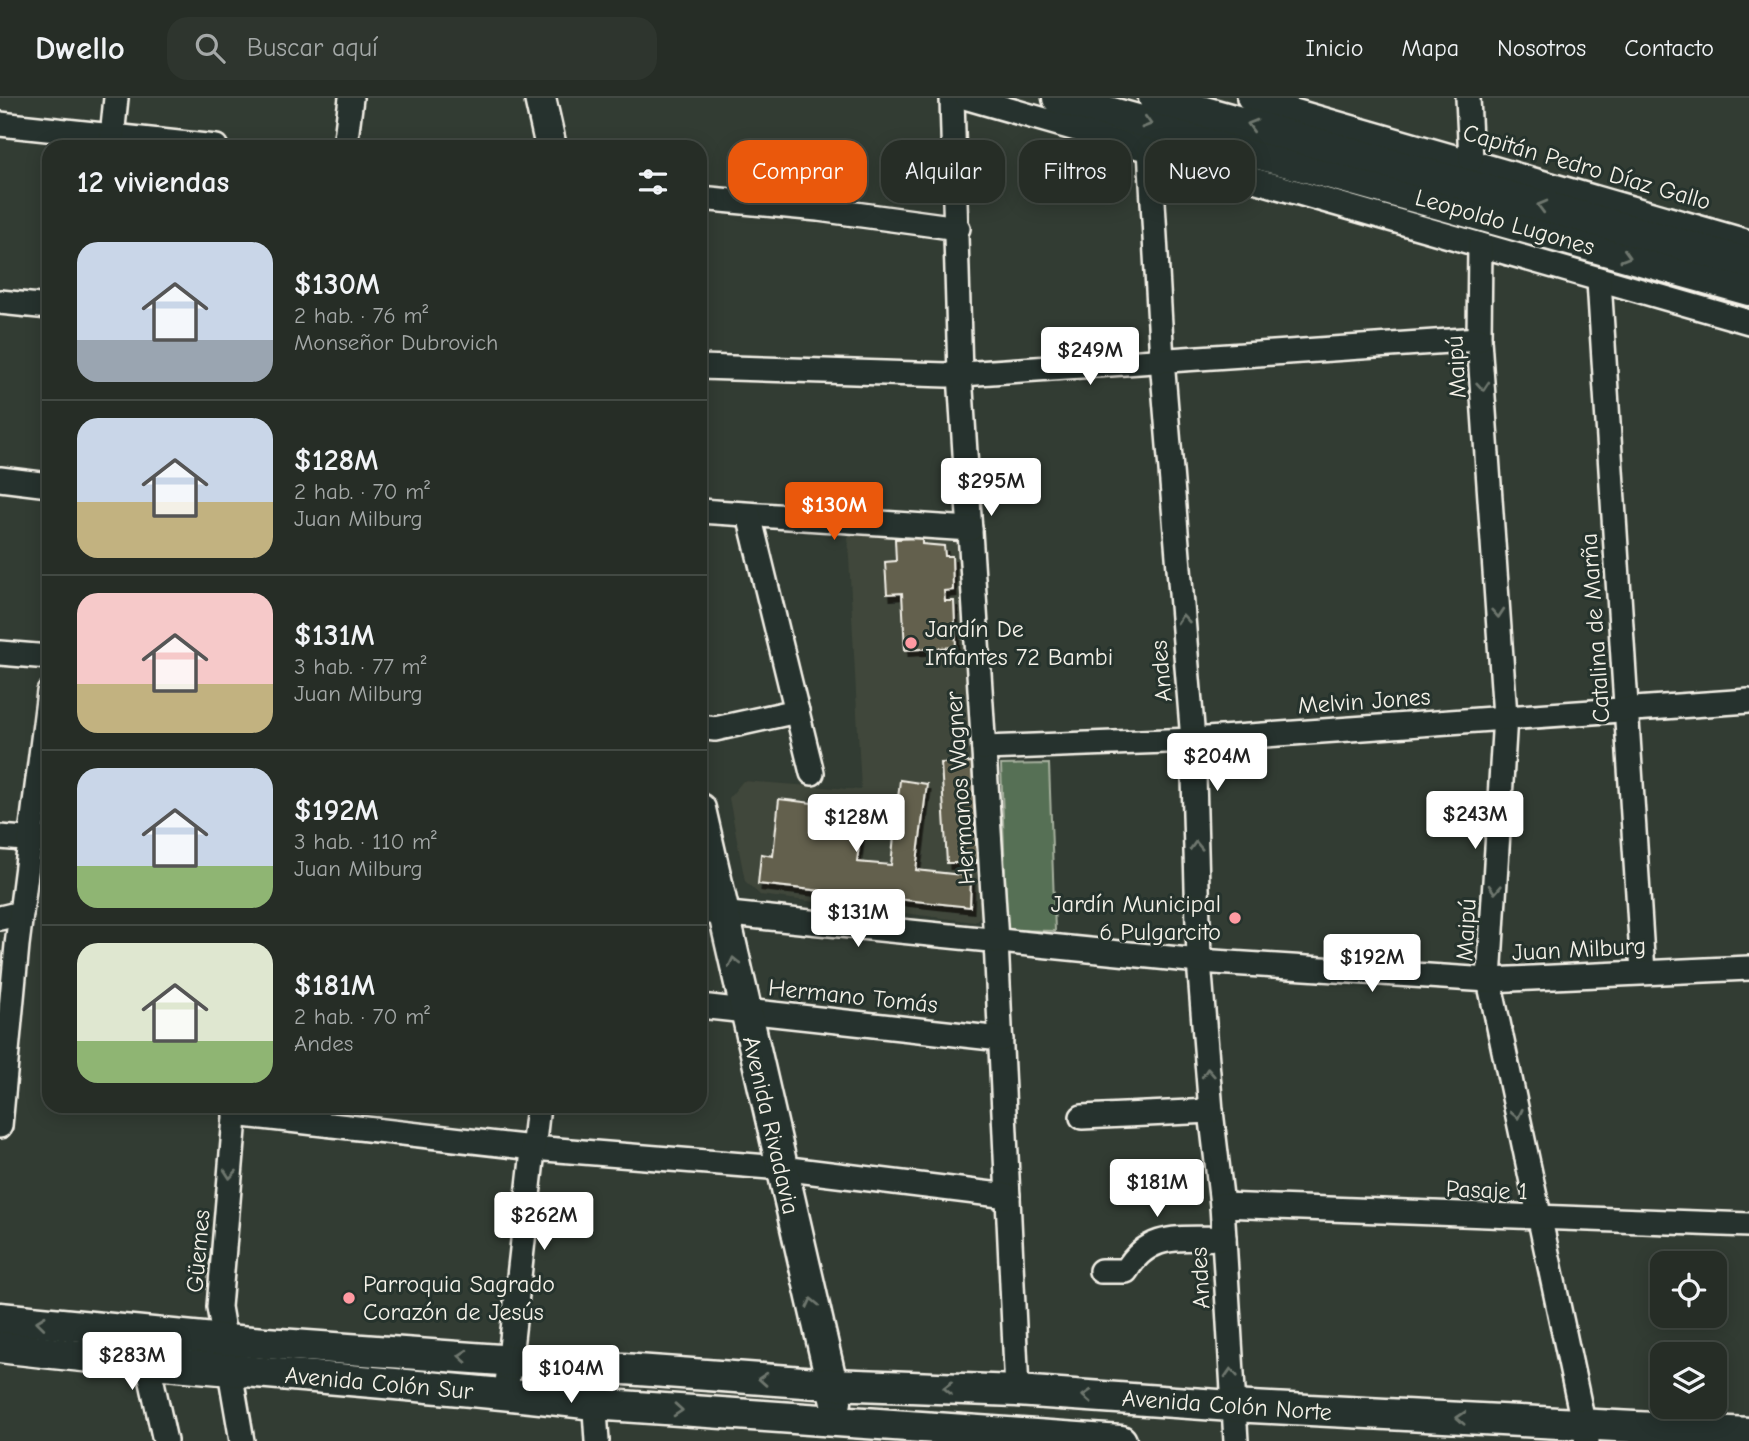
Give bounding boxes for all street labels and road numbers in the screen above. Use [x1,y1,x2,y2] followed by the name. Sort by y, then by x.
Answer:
[1460,118,1714,216] street label: Capitán Pedro Díaz Gallo
[1412,183,1598,261] street label: Leopoldo Lugones
[1440,335,1472,399] street label: Maipú
[1574,532,1616,724] street label: Catalina de Marña
[1144,639,1178,703] street label: Andes
[1297,682,1431,720] street label: Melvin Jones
[939,690,981,886] street label: Hermanos Wagner
[1450,898,1482,962] street label: Maipú
[1511,932,1647,966] street label: Juan Milburg
[767,973,939,1019] street label: Hermano Tomás
[737,1033,805,1217] street label: Avenida Rivadavia
[1445,1175,1529,1205] street label: Pasaje 1
[180,1208,216,1294] street label: Güemes
[1184,1246,1216,1310] street label: Andes
[284,1361,475,1405] street label: Avenida Colón Sur
[1121,1384,1333,1426] street label: Avenida Colón Norte

